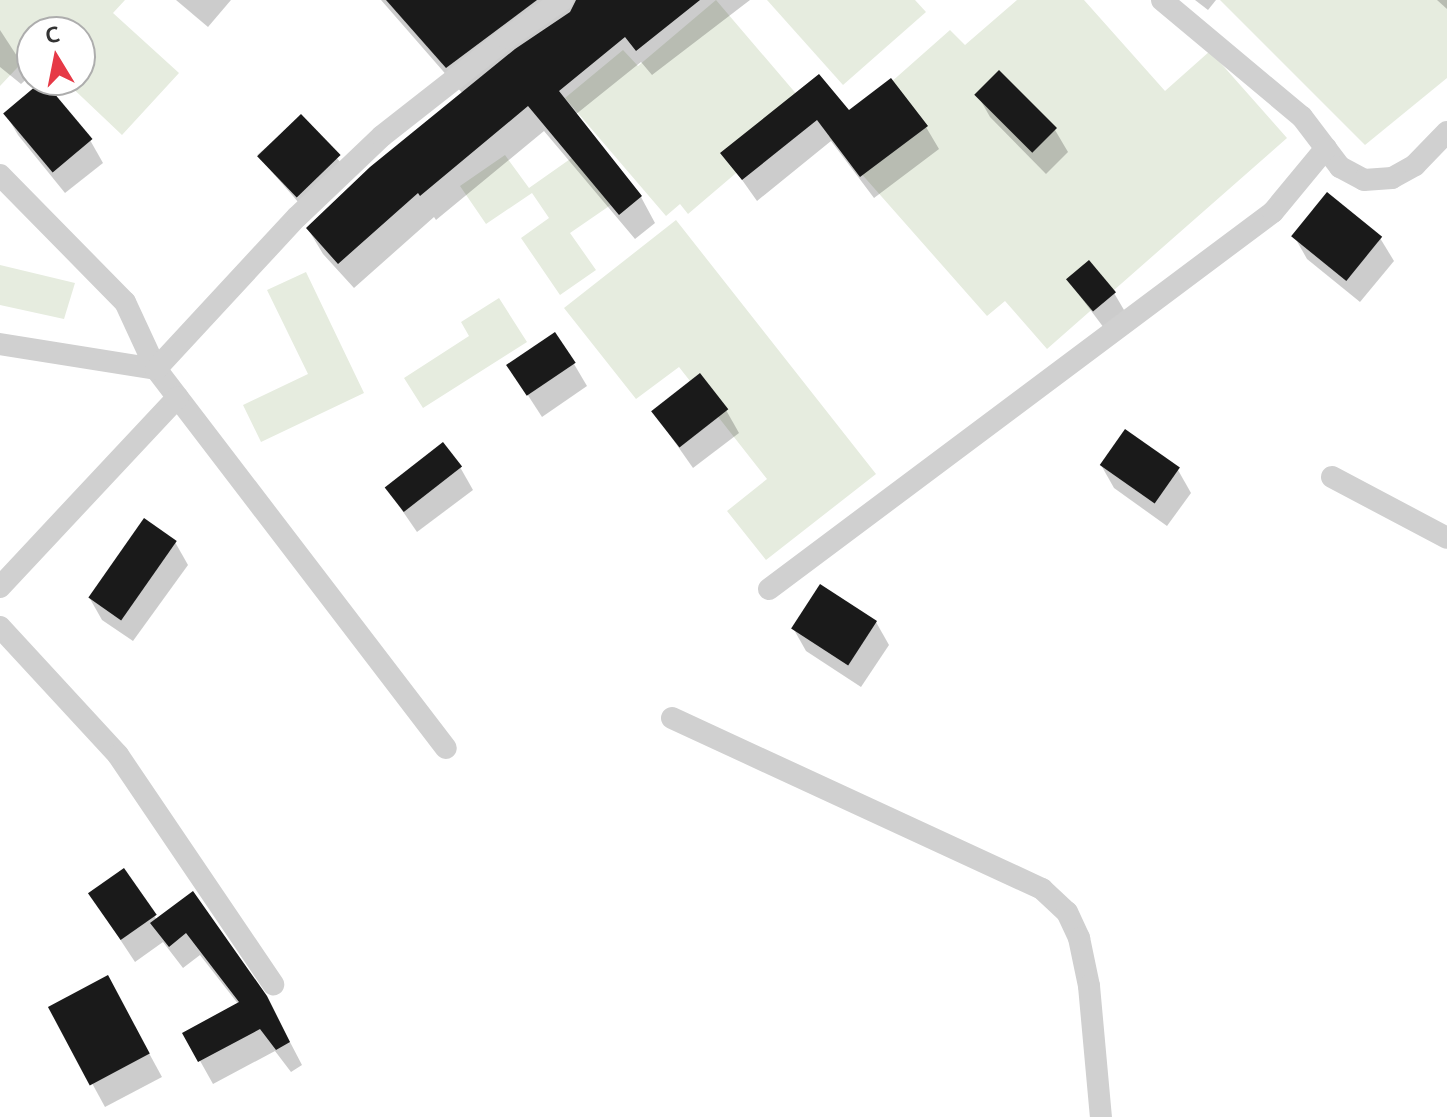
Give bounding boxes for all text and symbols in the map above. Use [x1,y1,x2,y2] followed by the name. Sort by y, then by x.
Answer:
[16,16,96,96] north arrow
[43,20,61,47] text: С

